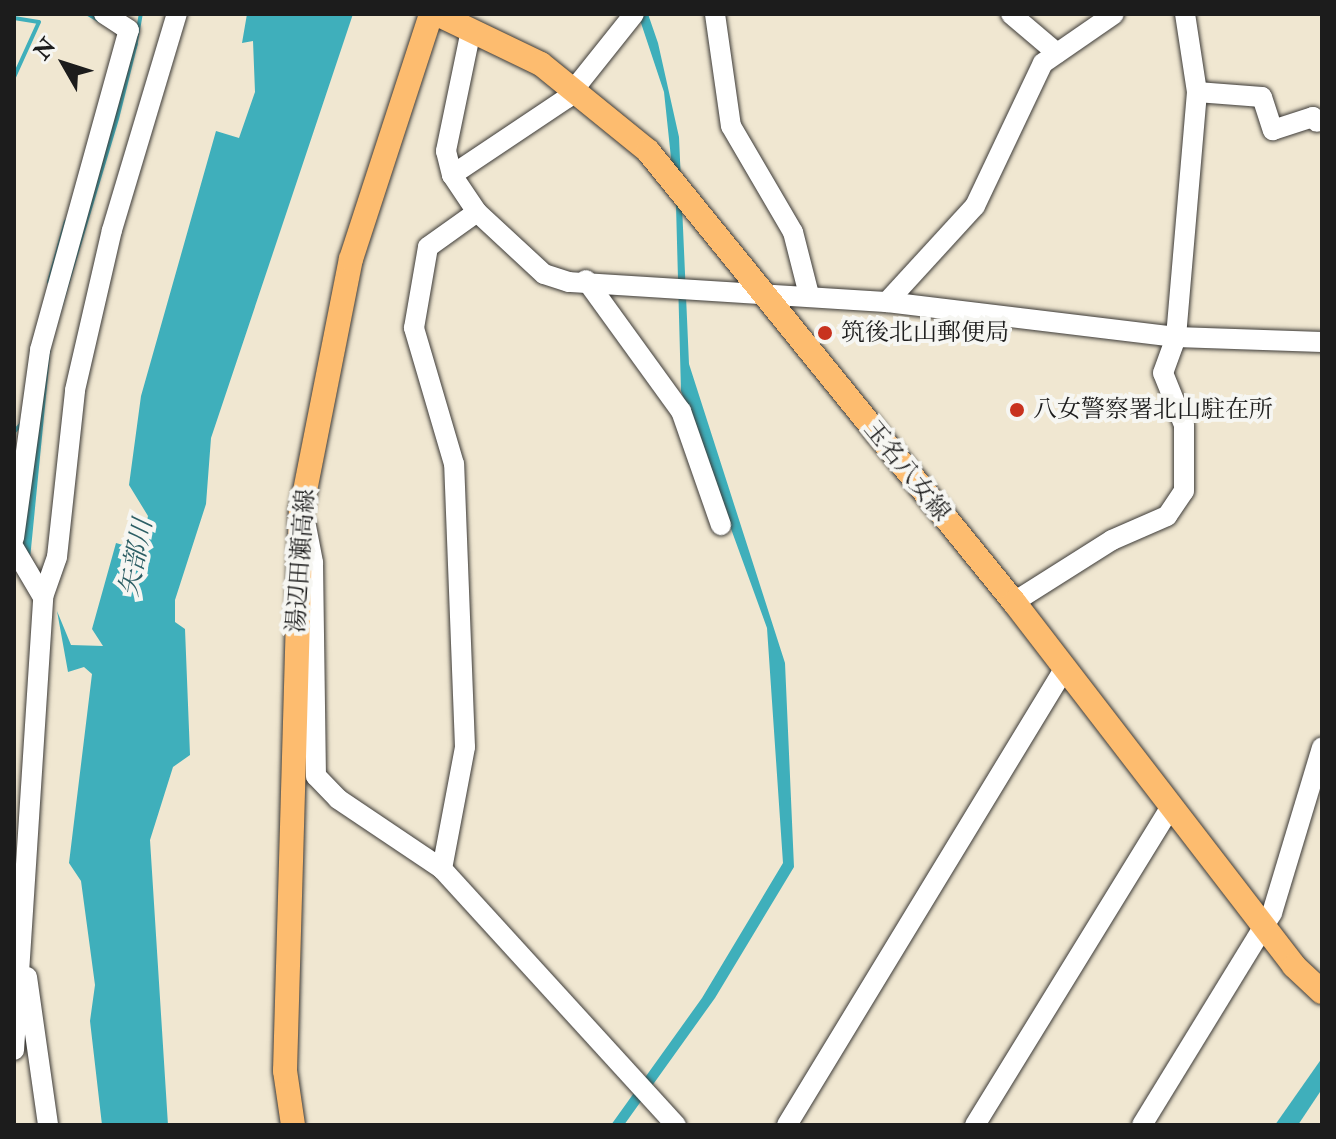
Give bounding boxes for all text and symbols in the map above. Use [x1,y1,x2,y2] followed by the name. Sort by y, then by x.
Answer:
[24,24,104,104] north arrow
[28,32,62,65] text: N
[841,319,1009,347] place label: 筑後北山郵便局
[816,324,834,342] marker: 筑後北山郵便局
[1033,396,1273,424] place label: 八女警察署北山駐在所
[1008,401,1026,419] marker: 八女警察署北山駐在所
[858,415,956,527] street label: 玉名八女線
[282,488,320,634] street label: 湯辺田瀬高線
[114,517,160,599] water label: 矢部川

